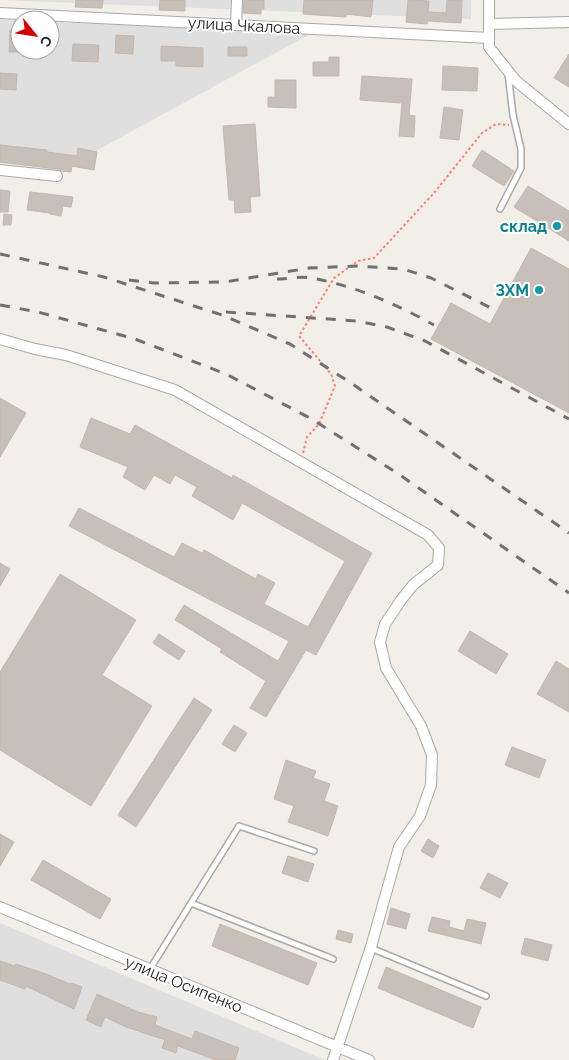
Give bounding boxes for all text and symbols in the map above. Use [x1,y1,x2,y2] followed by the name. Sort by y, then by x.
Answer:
[10,10,60,60] north arrow
[187,13,301,38] street label: улица Чкалова
[37,33,56,50] text: С
[500,217,547,236] place label: склад
[551,220,563,232] marker: склад
[495,281,529,300] place label: ЗХМ
[533,284,545,296] marker: ЗХМ
[122,952,245,1017] street label: улица Осипенко

